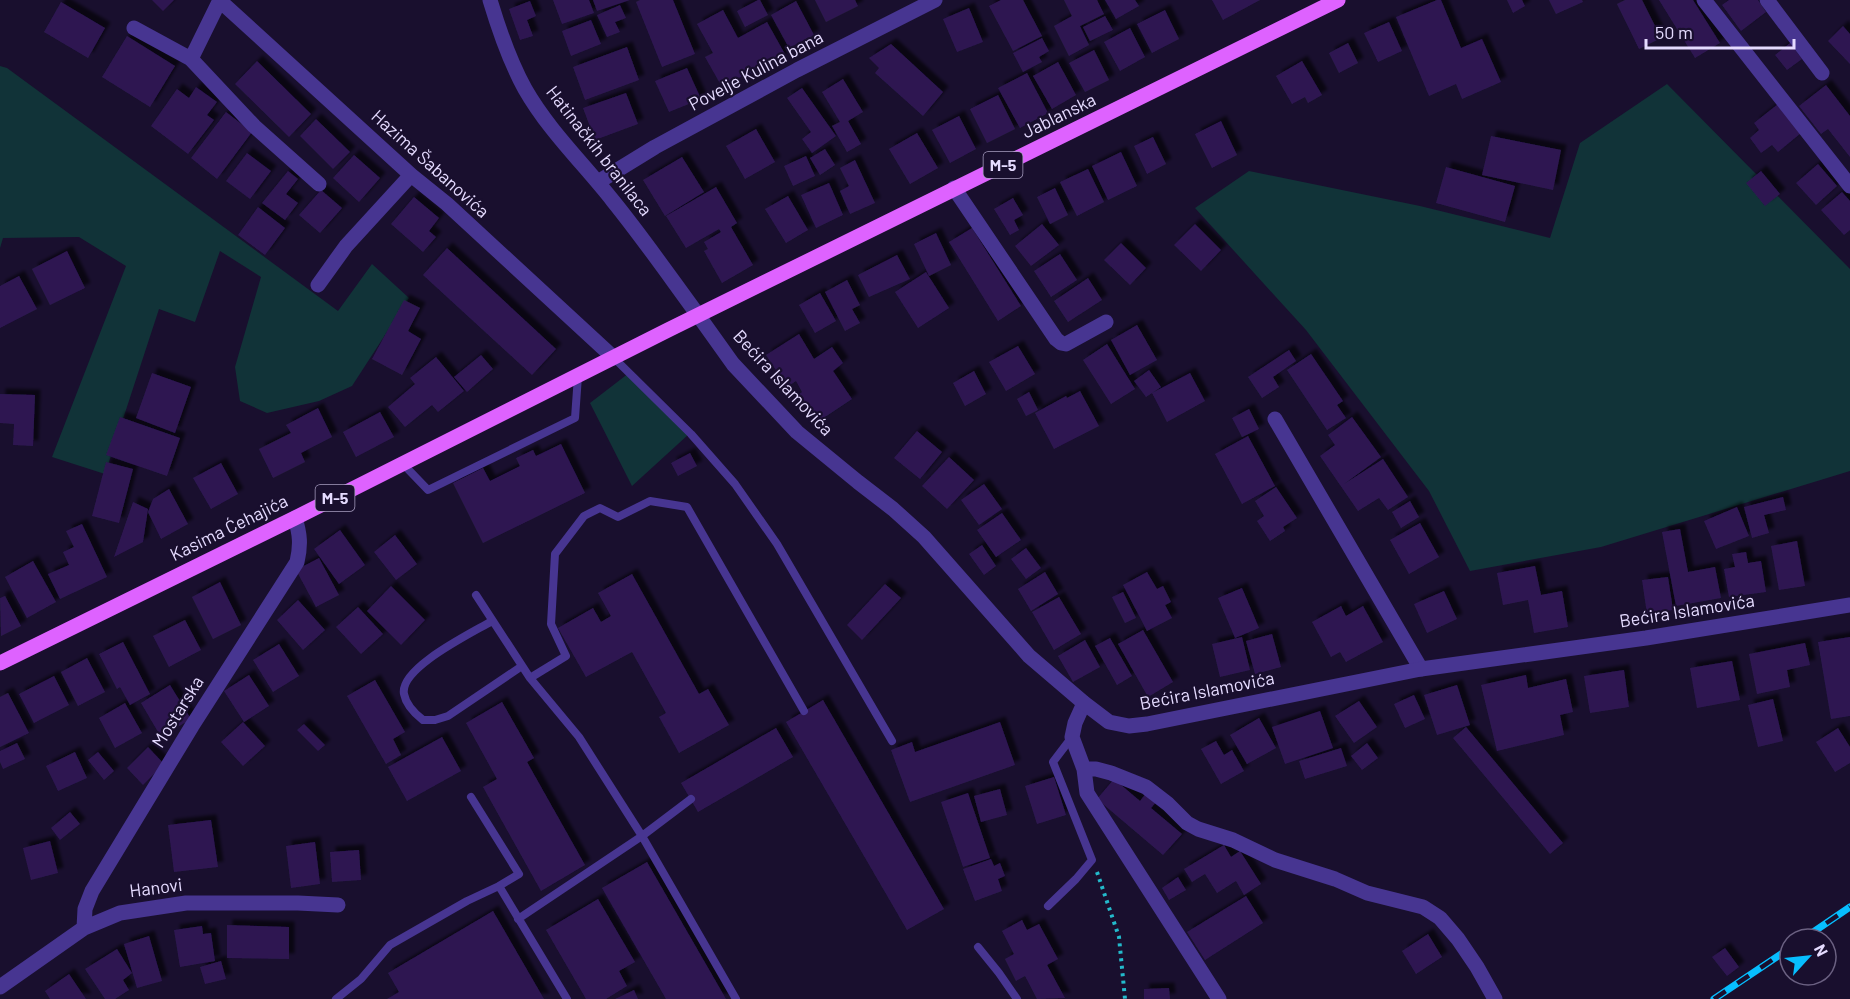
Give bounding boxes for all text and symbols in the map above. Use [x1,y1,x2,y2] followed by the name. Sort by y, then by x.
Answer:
[1646,12,1794,50] scale bar
[1655,21,1693,43] text: 50 m
[685,25,827,115] street label: Povelje Kulina bana
[542,81,657,220] street label: Hatinačkih branilaca
[1018,88,1099,142] street label: Jablanska
[367,105,494,222] street label: Hazima Šabanovića
[984,152,1022,178] road number: M-5
[729,325,838,440] street label: Bećira Islamovića
[316,485,354,511] road number: M-5
[166,489,291,565] street label: Kasima Ćehajića
[1618,588,1756,632] street label: Bećira Islamovića
[1138,666,1276,714] street label: Bećira Islamovića
[147,672,208,751] street label: Mostarska
[128,873,184,901] street label: Hanovi
[1778,927,1838,987] north arrow
[1811,941,1833,959] text: N

